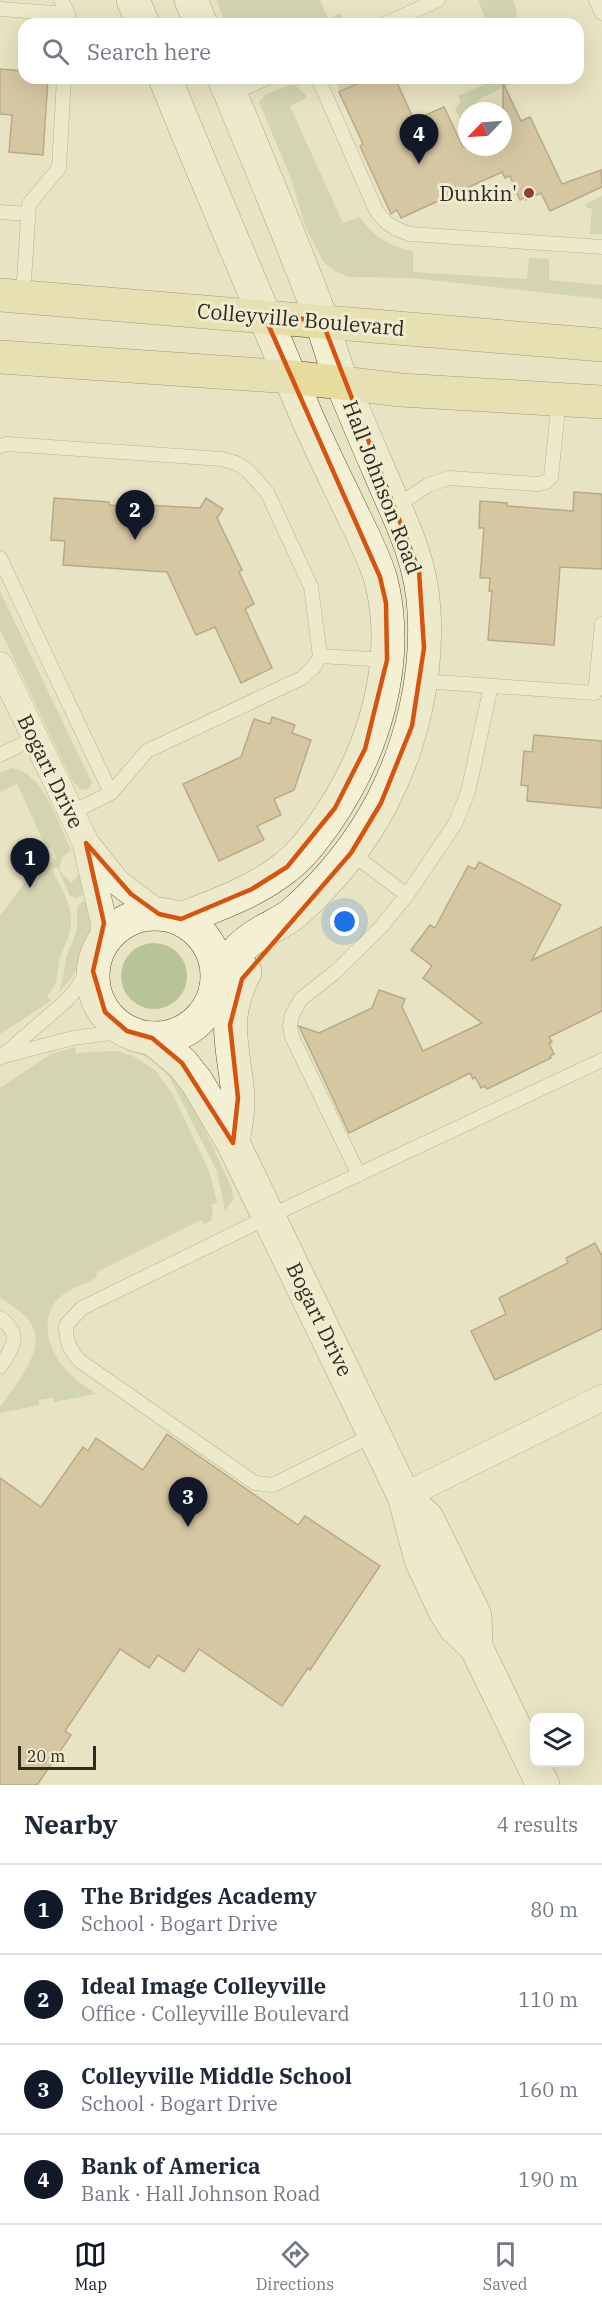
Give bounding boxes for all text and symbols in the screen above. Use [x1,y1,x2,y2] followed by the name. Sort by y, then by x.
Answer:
[18,18,584,84] search box
[39,35,72,68] icon: search
[87,37,211,66] text: Search here
[458,102,512,156] north arrow
[400,114,438,164] pin: 4
[439,179,517,207] place label: Dunkin'
[522,186,536,200] marker: Dunkin'
[196,296,406,342] street label: Colleyville Boulevard
[337,396,429,578] street label: Hall Johnson Road
[116,490,154,540] pin: 2
[11,709,91,833] street label: Bogart Drive
[10,838,50,888] pin: 1
[330,907,359,936] your location
[280,1257,360,1381] street label: Bogart Drive
[168,1478,207,1527] pin: 3
[530,1713,584,1767] map controls
[530,1713,584,1767] button: layers
[18,1743,96,1770] scale bar
[27,1746,65,1766] text: 20 m
[24,1807,118,1841] text: Nearby
[497,1811,578,1838] text: 4 results
[81,1881,317,1910] text: The Bridges Academy
[38,1896,50,1923] text: 1
[530,1896,578,1923] text: 80 m
[81,1910,278,1937] text: School · Bogart Drive
[81,1971,326,2000] text: Ideal Image Colleyville
[38,1986,50,2013] text: 2
[518,1986,578,2013] text: 110 m
[81,2000,350,2027] text: Office · Colleyville Boulevard
[81,2061,352,2090] text: Colleyville Middle School
[38,2076,50,2103] text: 3
[518,2076,578,2103] text: 160 m
[81,2090,278,2117] text: School · Bogart Drive
[81,2151,260,2180] text: Bank of America
[38,2166,50,2193] text: 4
[518,2166,578,2193] text: 190 m
[81,2180,320,2207] text: Bank · Hall Johnson Road
[74,2238,107,2294] tab: Map
[256,2238,334,2294] tab: Directions
[483,2238,528,2294] tab: Saved

